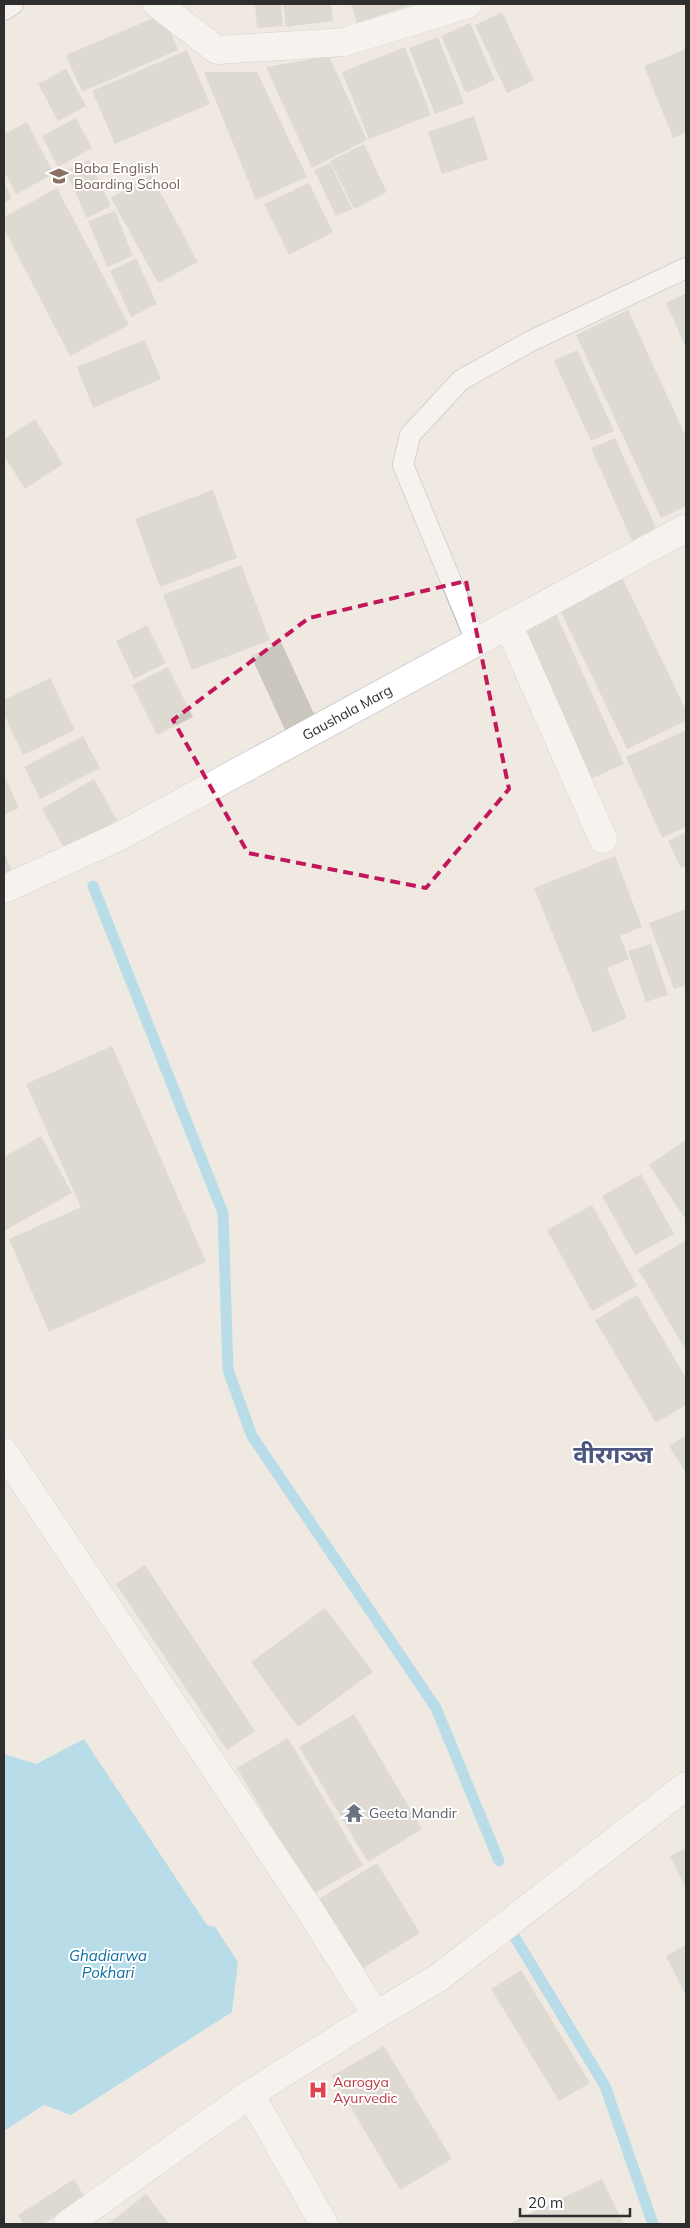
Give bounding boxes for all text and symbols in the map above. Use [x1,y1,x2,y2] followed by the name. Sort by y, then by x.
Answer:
[74,159,180,193] place label: Baba English Boarding School
[48,165,70,187] school or university icon: Baba English Boarding School
[299,681,395,744] street label: Gaushala Marg
[573,1439,654,1469] district label: वीरगञ्ज
[343,1802,365,1824] temple icon: Geeta Mandir
[369,1804,458,1822] place label: Geeta Mandir
[69,1946,147,1982] water label: Ghadiarwa Pokhari
[333,2073,398,2107] place label: Aarogya Ayurvedic
[307,2079,329,2101] hospital icon: Aarogya Ayurvedic
[520,2186,630,2218] scale bar
[528,2193,563,2212] text: 20 m

